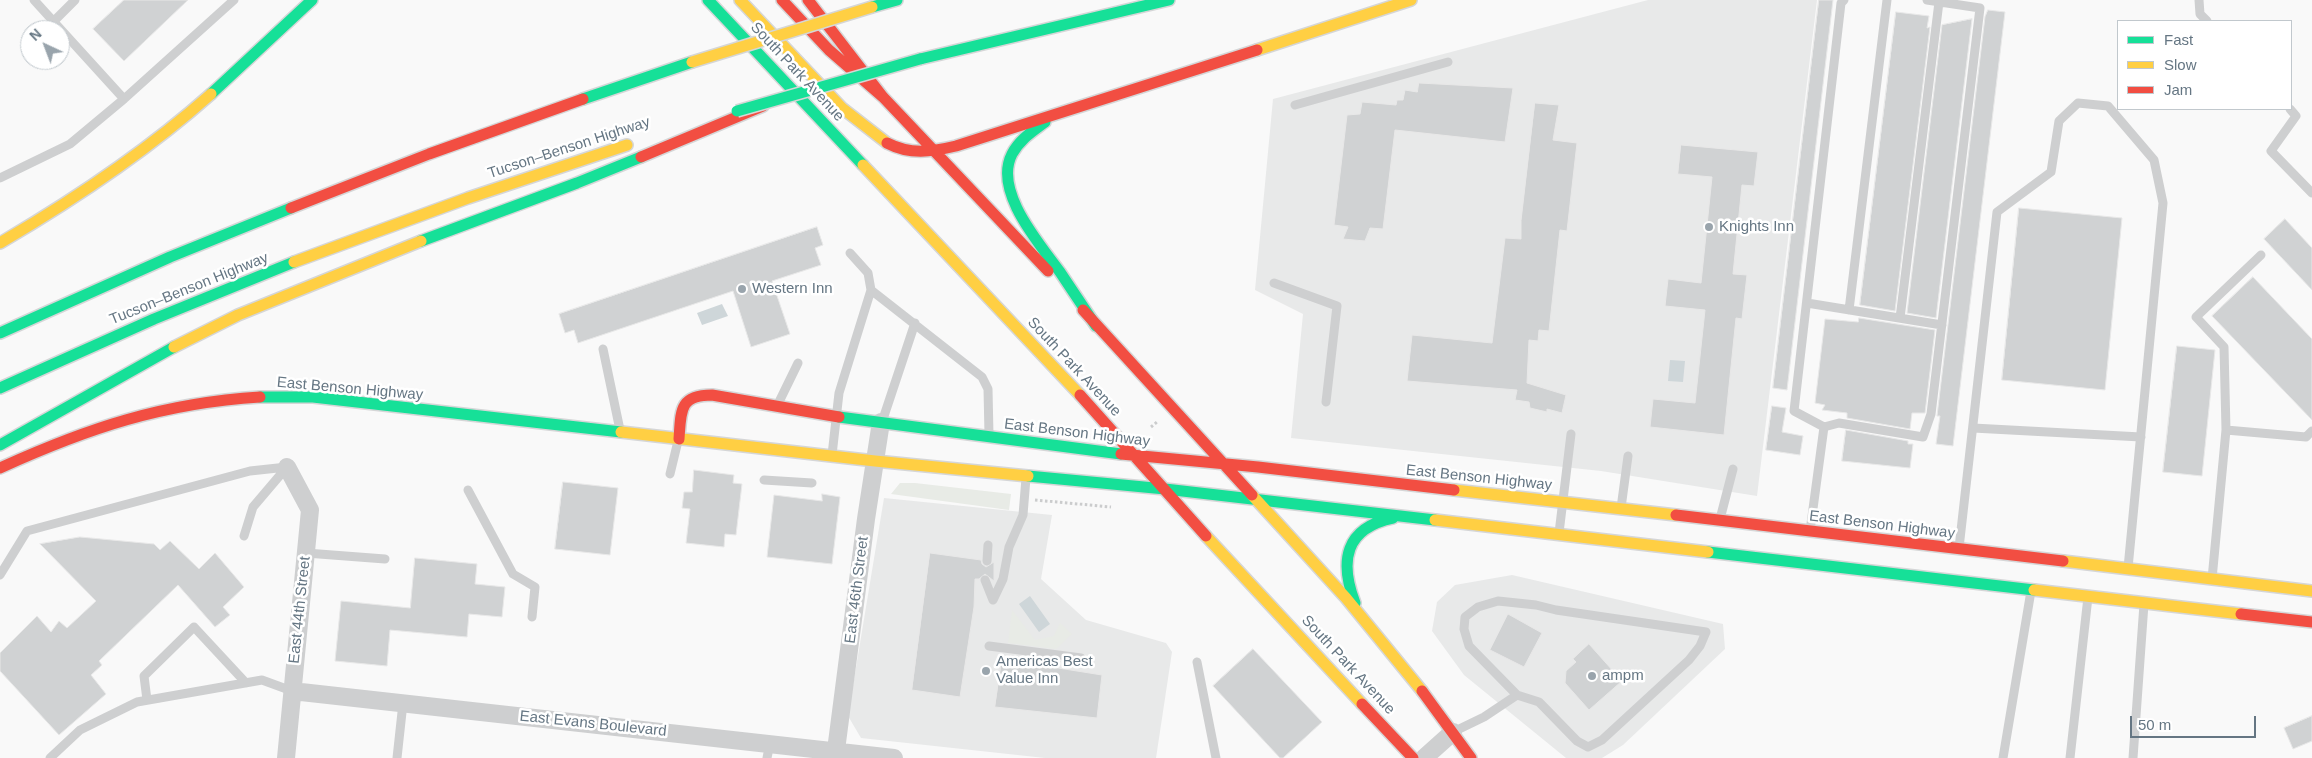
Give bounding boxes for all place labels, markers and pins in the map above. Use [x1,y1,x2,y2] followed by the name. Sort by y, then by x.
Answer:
[1719,218,1794,236] place label: Knights Inn
[1703,221,1715,233] marker: Knights Inn
[752,280,833,298] place label: Western Inn
[736,283,748,295] marker: Western Inn
[996,653,1093,688] place label: Americas Best Value Inn
[980,665,992,677] marker: Americas Best Value Inn
[1602,667,1644,685] place label: ampm
[1586,670,1598,682] marker: ampm

